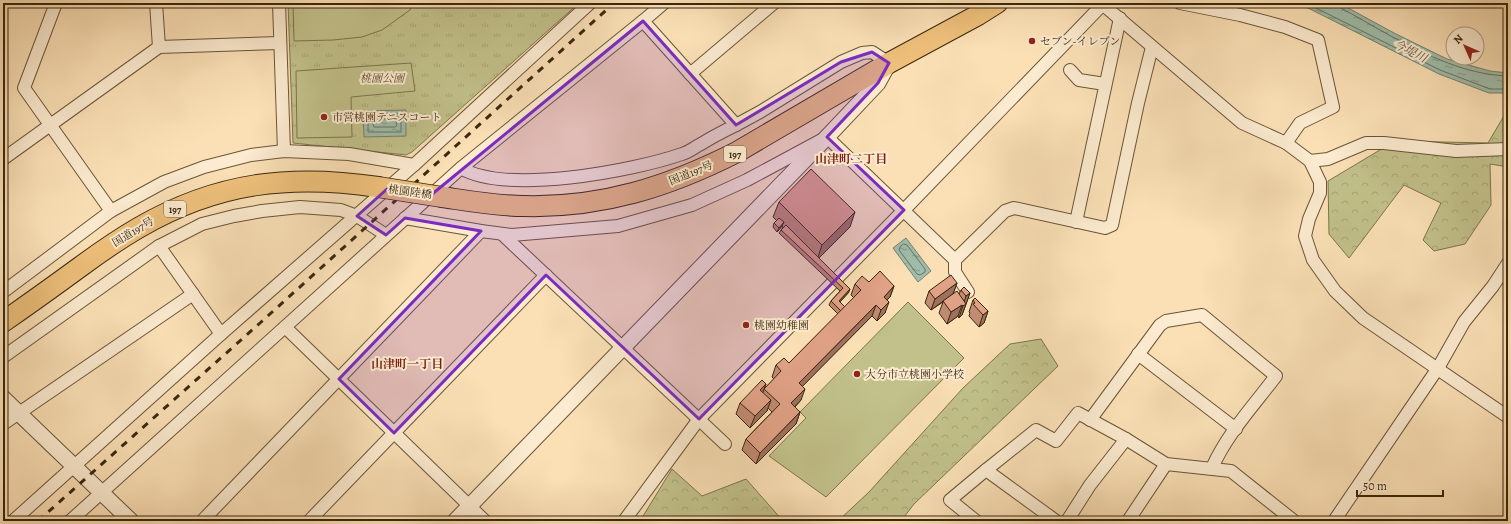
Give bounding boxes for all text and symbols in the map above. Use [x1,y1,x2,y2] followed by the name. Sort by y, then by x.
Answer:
[1445,26,1485,66] north arrow
[1450,31,1466,47] text: N
[1040,34,1120,49] place label: セブン-イレブン
[1027,36,1037,46] marker: セブン-イレブン
[1390,36,1431,67] water label: 今堤川
[360,71,406,86] park label: 桃園公園
[332,110,442,125] place label: 市営桃園テニスコート
[319,112,329,122] marker: 市営桃園テニスコート
[724,146,746,162] road number: 197
[815,151,887,167] district label: 山津町二丁目
[667,157,715,189] street label: 国道197号
[387,182,433,202] street label: 桃園陸橋
[164,201,186,217] road number: 197
[109,214,157,250] street label: 国道197号
[754,318,809,333] place label: 桃園幼稚園
[741,320,751,330] marker: 桃園幼稚園
[371,356,443,372] district label: 山津町一丁目
[865,367,964,382] place label: 大分市立桃園小学校
[852,369,862,379] marker: 大分市立桃園小学校
[1357,472,1443,498] scale bar
[1363,478,1387,494] text: 50 m

